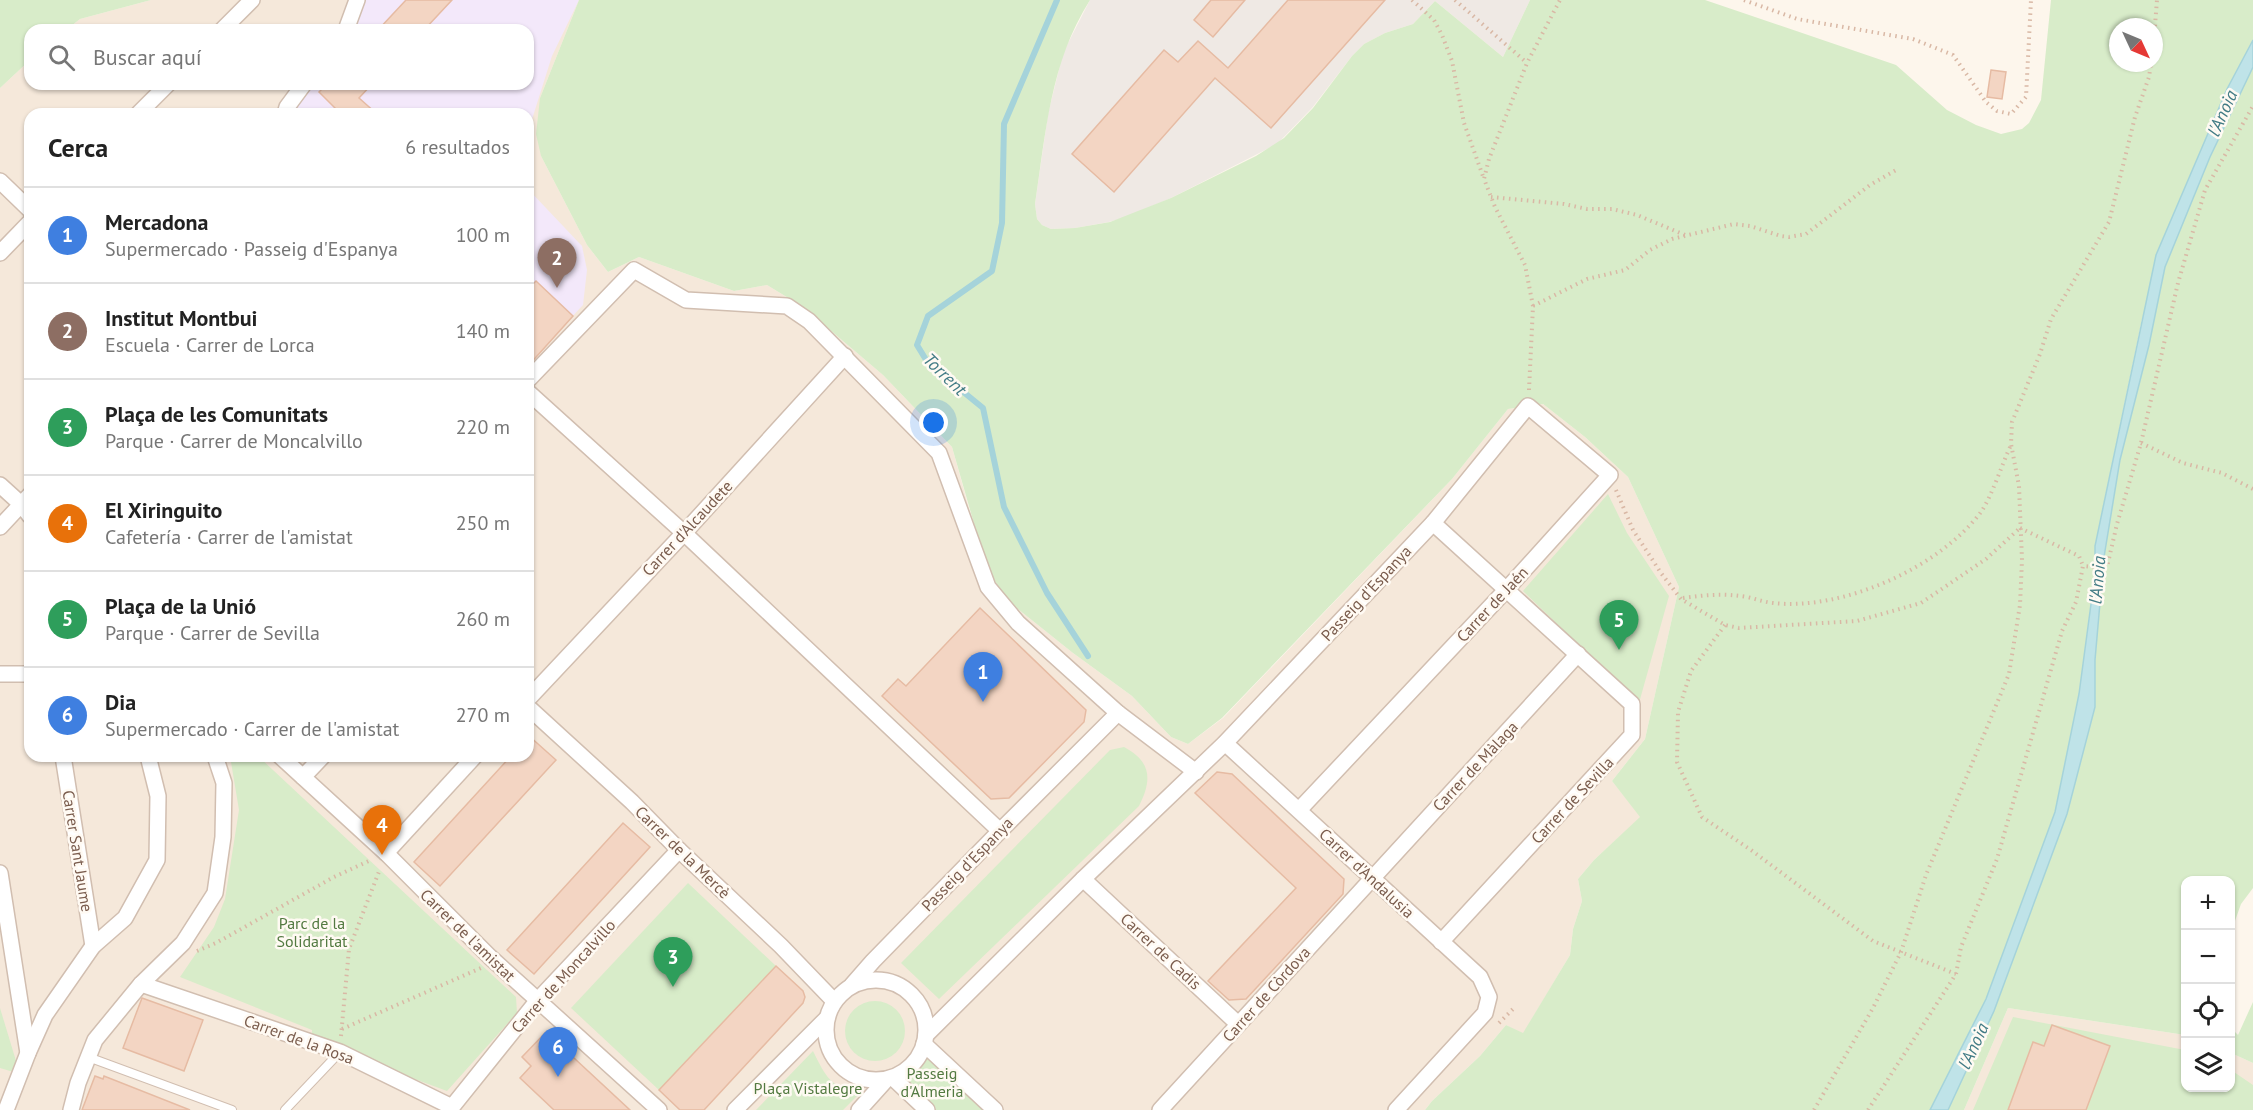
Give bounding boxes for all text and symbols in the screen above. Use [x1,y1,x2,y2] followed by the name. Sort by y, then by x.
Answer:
[2109,18,2163,72] north arrow
[24,24,534,90] search box
[45,41,78,74] icon: search
[93,43,202,71] text: Buscar aquí
[2202,86,2242,140] water label: l'Anoia
[48,131,108,164] text: Cerca
[405,134,510,160] text: 6 resultados
[105,208,209,236] text: Mercadona
[62,222,73,248] text: 1
[456,222,510,248] text: 100 m
[105,236,398,262] text: Supermercado · Passeig d'Espanya
[538,238,576,288] pin: 2
[105,304,258,332] text: Institut Montbui
[62,318,73,344] text: 2
[456,318,510,344] text: 140 m
[105,332,315,358] text: Escuela · Carrer de Lorca
[918,348,973,401] water label: Torrent
[105,400,328,428] text: Plaça de les Comunitats
[919,408,948,437] your location
[62,414,73,440] text: 3
[456,414,510,440] text: 220 m
[105,428,363,454] text: Parque · Carrer de Moncalvillo
[638,476,736,580] street label: Carrer d'Alcaudete
[105,496,222,524] text: El Xiringuito
[62,510,73,536] text: 4
[456,510,510,536] text: 250 m
[105,524,353,550] text: Cafetería · Carrer de l'amistat
[1317,541,1415,645] street label: Passeig d'Espanya
[2083,555,2111,605] water label: l'Anoia
[1452,562,1532,646] street label: Carrer de Jaén
[105,592,256,620] text: Plaça de la Unió
[1600,600,1638,650] pin: 5
[62,606,73,632] text: 5
[456,606,510,632] text: 260 m
[105,620,320,646] text: Parque · Carrer de Sevilla
[964,652,1002,702] pin: 1
[105,688,136,716] text: Dia
[62,702,73,728] text: 6
[456,702,510,728] text: 270 m
[105,716,399,742] text: Supermercado · Carrer de l'amistat
[1428,717,1522,815] street label: Carrer de Màlaga
[1526,752,1618,848] street label: Carrer de Sevilla
[59,789,97,913] street label: Carrer Sant Jaume
[631,802,735,902] street label: Carrer de la Mercè
[362,806,401,855] pin: 4
[917,813,1017,915] street label: Passeig d'Espanya
[1315,824,1419,922] street label: Carrer d'Andalusia
[2181,876,2235,1092] map controls
[2181,876,2235,930] button: +
[416,885,520,986] street label: Carrer de l'amistat
[1117,909,1206,994] street label: Carrer de Cadis
[276,913,348,951] park label: Parc de la Solidaritat
[507,915,619,1037] street label: Carrer de Moncalvillo
[2181,930,2235,984] button: −
[654,938,692,987] pin: 3
[1218,942,1314,1046] street label: Carrer de Còrdova
[2181,984,2235,1038] button: locate
[241,1010,357,1068] street label: Carrer de la Rosa
[1952,1019,1994,1073] water label: l'Anoia
[538,1028,578,1077] pin: 6
[2181,1038,2235,1092] button: layers
[901,1063,963,1101] park label: Passeig d'Almeria
[754,1078,862,1098] park label: Plaça Vistalegre

